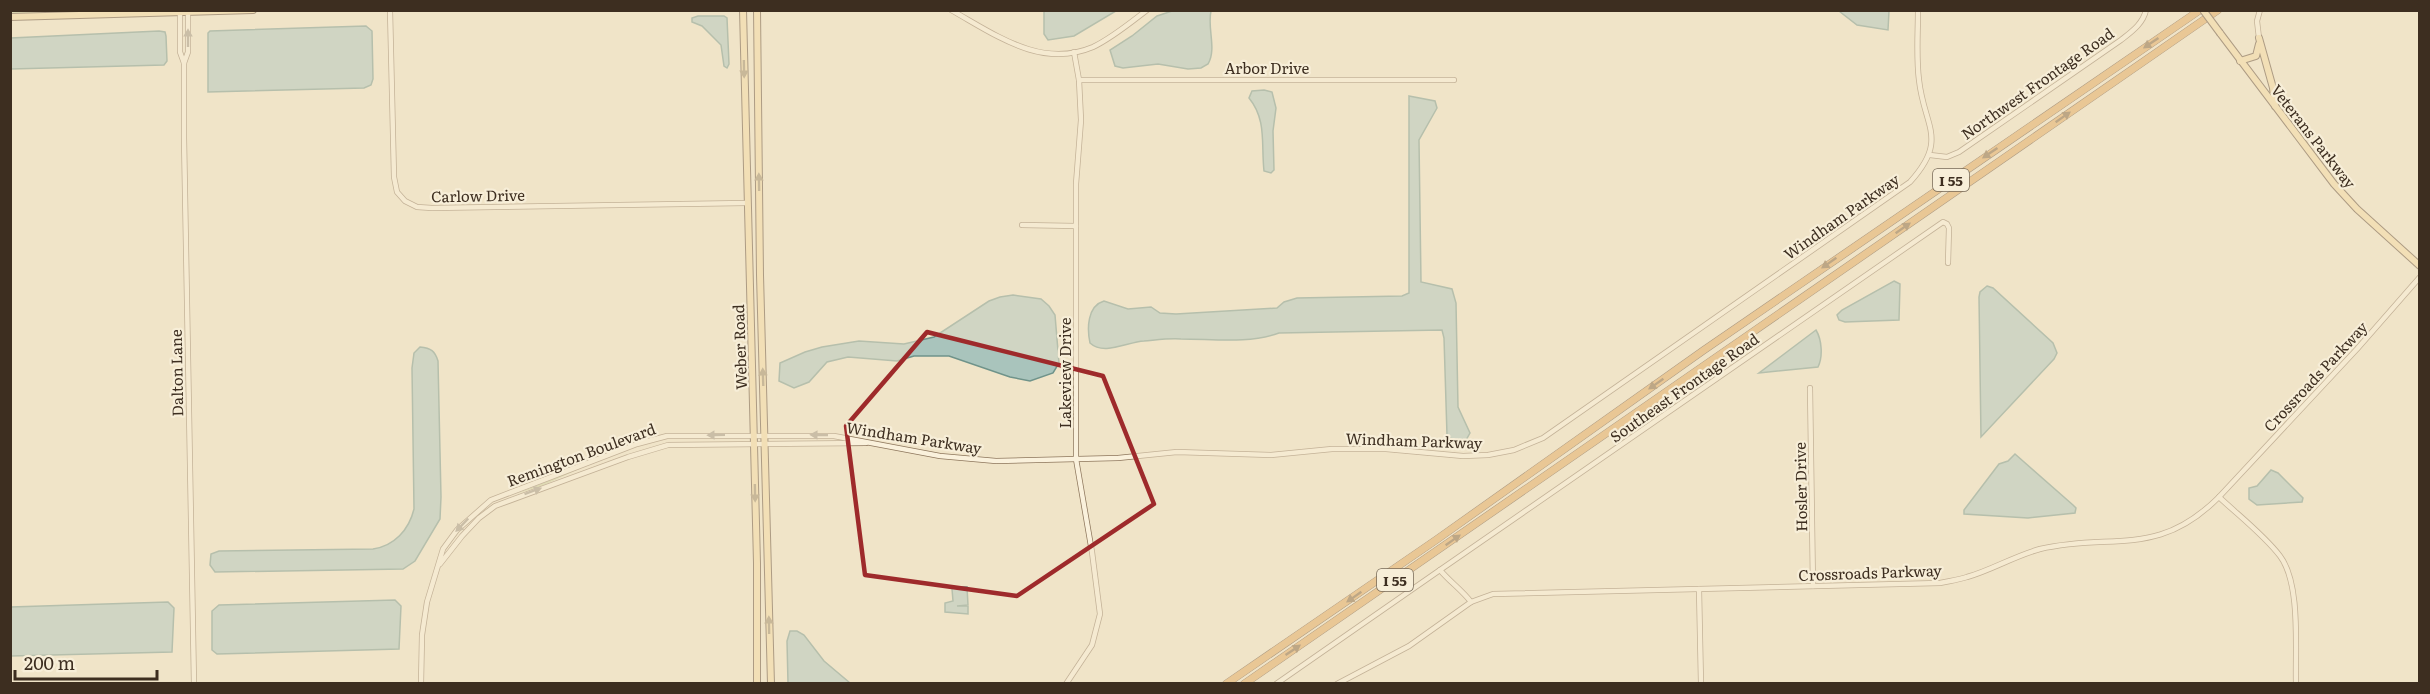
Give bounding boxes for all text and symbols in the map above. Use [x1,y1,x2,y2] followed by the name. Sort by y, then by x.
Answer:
[1956,21,2118,145] street label: Northwest Frontage Road
[183,28,193,47] one-way arrow
[2143,38,2160,49] one-way arrow
[1225,56,1310,79] street label: Arbor Drive
[739,59,748,78] one-way arrow
[2266,79,2362,193] street label: Veterans Parkway
[2055,111,2071,123] one-way arrow
[1982,147,1998,158] one-way arrow
[1778,167,1904,265] street label: Windham Parkway
[1933,169,1969,191] road number: I 55
[754,172,764,191] one-way arrow
[431,183,525,207] street label: Carlow Drive
[1895,223,1911,234] one-way arrow
[1821,258,1838,269] one-way arrow
[726,304,752,390] street label: Weber Road
[2258,315,2373,436] street label: Crossroads Parkway
[1053,317,1076,429] street label: Lakeview Drive
[1605,327,1763,447] street label: Southeast Frontage Road
[164,329,188,417] street label: Dalton Lane
[759,367,768,386] one-way arrow
[1649,378,1665,390] one-way arrow
[845,415,984,459] street label: Windham Parkway
[503,416,659,492] street label: Remington Boulevard
[1345,426,1483,454] street label: Windham Parkway
[707,430,726,440] one-way arrow
[809,431,828,440] one-way arrow
[1788,442,1812,532] street label: Hosler Drive
[750,484,760,503] one-way arrow
[524,486,542,495] one-way arrow
[456,517,469,532] one-way arrow
[1445,534,1461,546] one-way arrow
[1798,558,1942,586] street label: Crossroads Parkway
[1377,569,1413,591] road number: I 55
[1346,591,1362,603] one-way arrow
[764,616,774,635] one-way arrow
[15,643,158,681] scale bar
[1284,645,1301,656] one-way arrow
[24,649,75,676] text: 200 m

